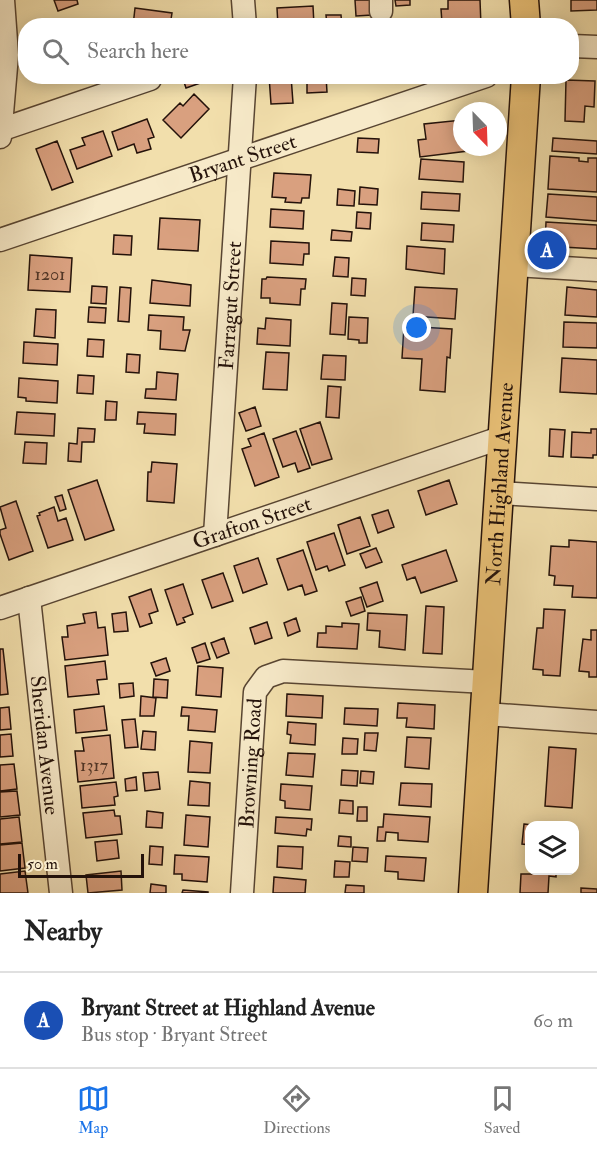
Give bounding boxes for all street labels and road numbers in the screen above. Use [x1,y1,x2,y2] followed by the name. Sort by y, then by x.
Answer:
[185,127,300,189] street label: Bryant Street
[212,240,248,371] street label: Farragut Street
[479,381,520,586] street label: North Highland Avenue
[189,490,315,555] street label: Grafton Street
[24,674,66,816] street label: Sheridan Avenue
[233,697,268,829] street label: Browning Road

